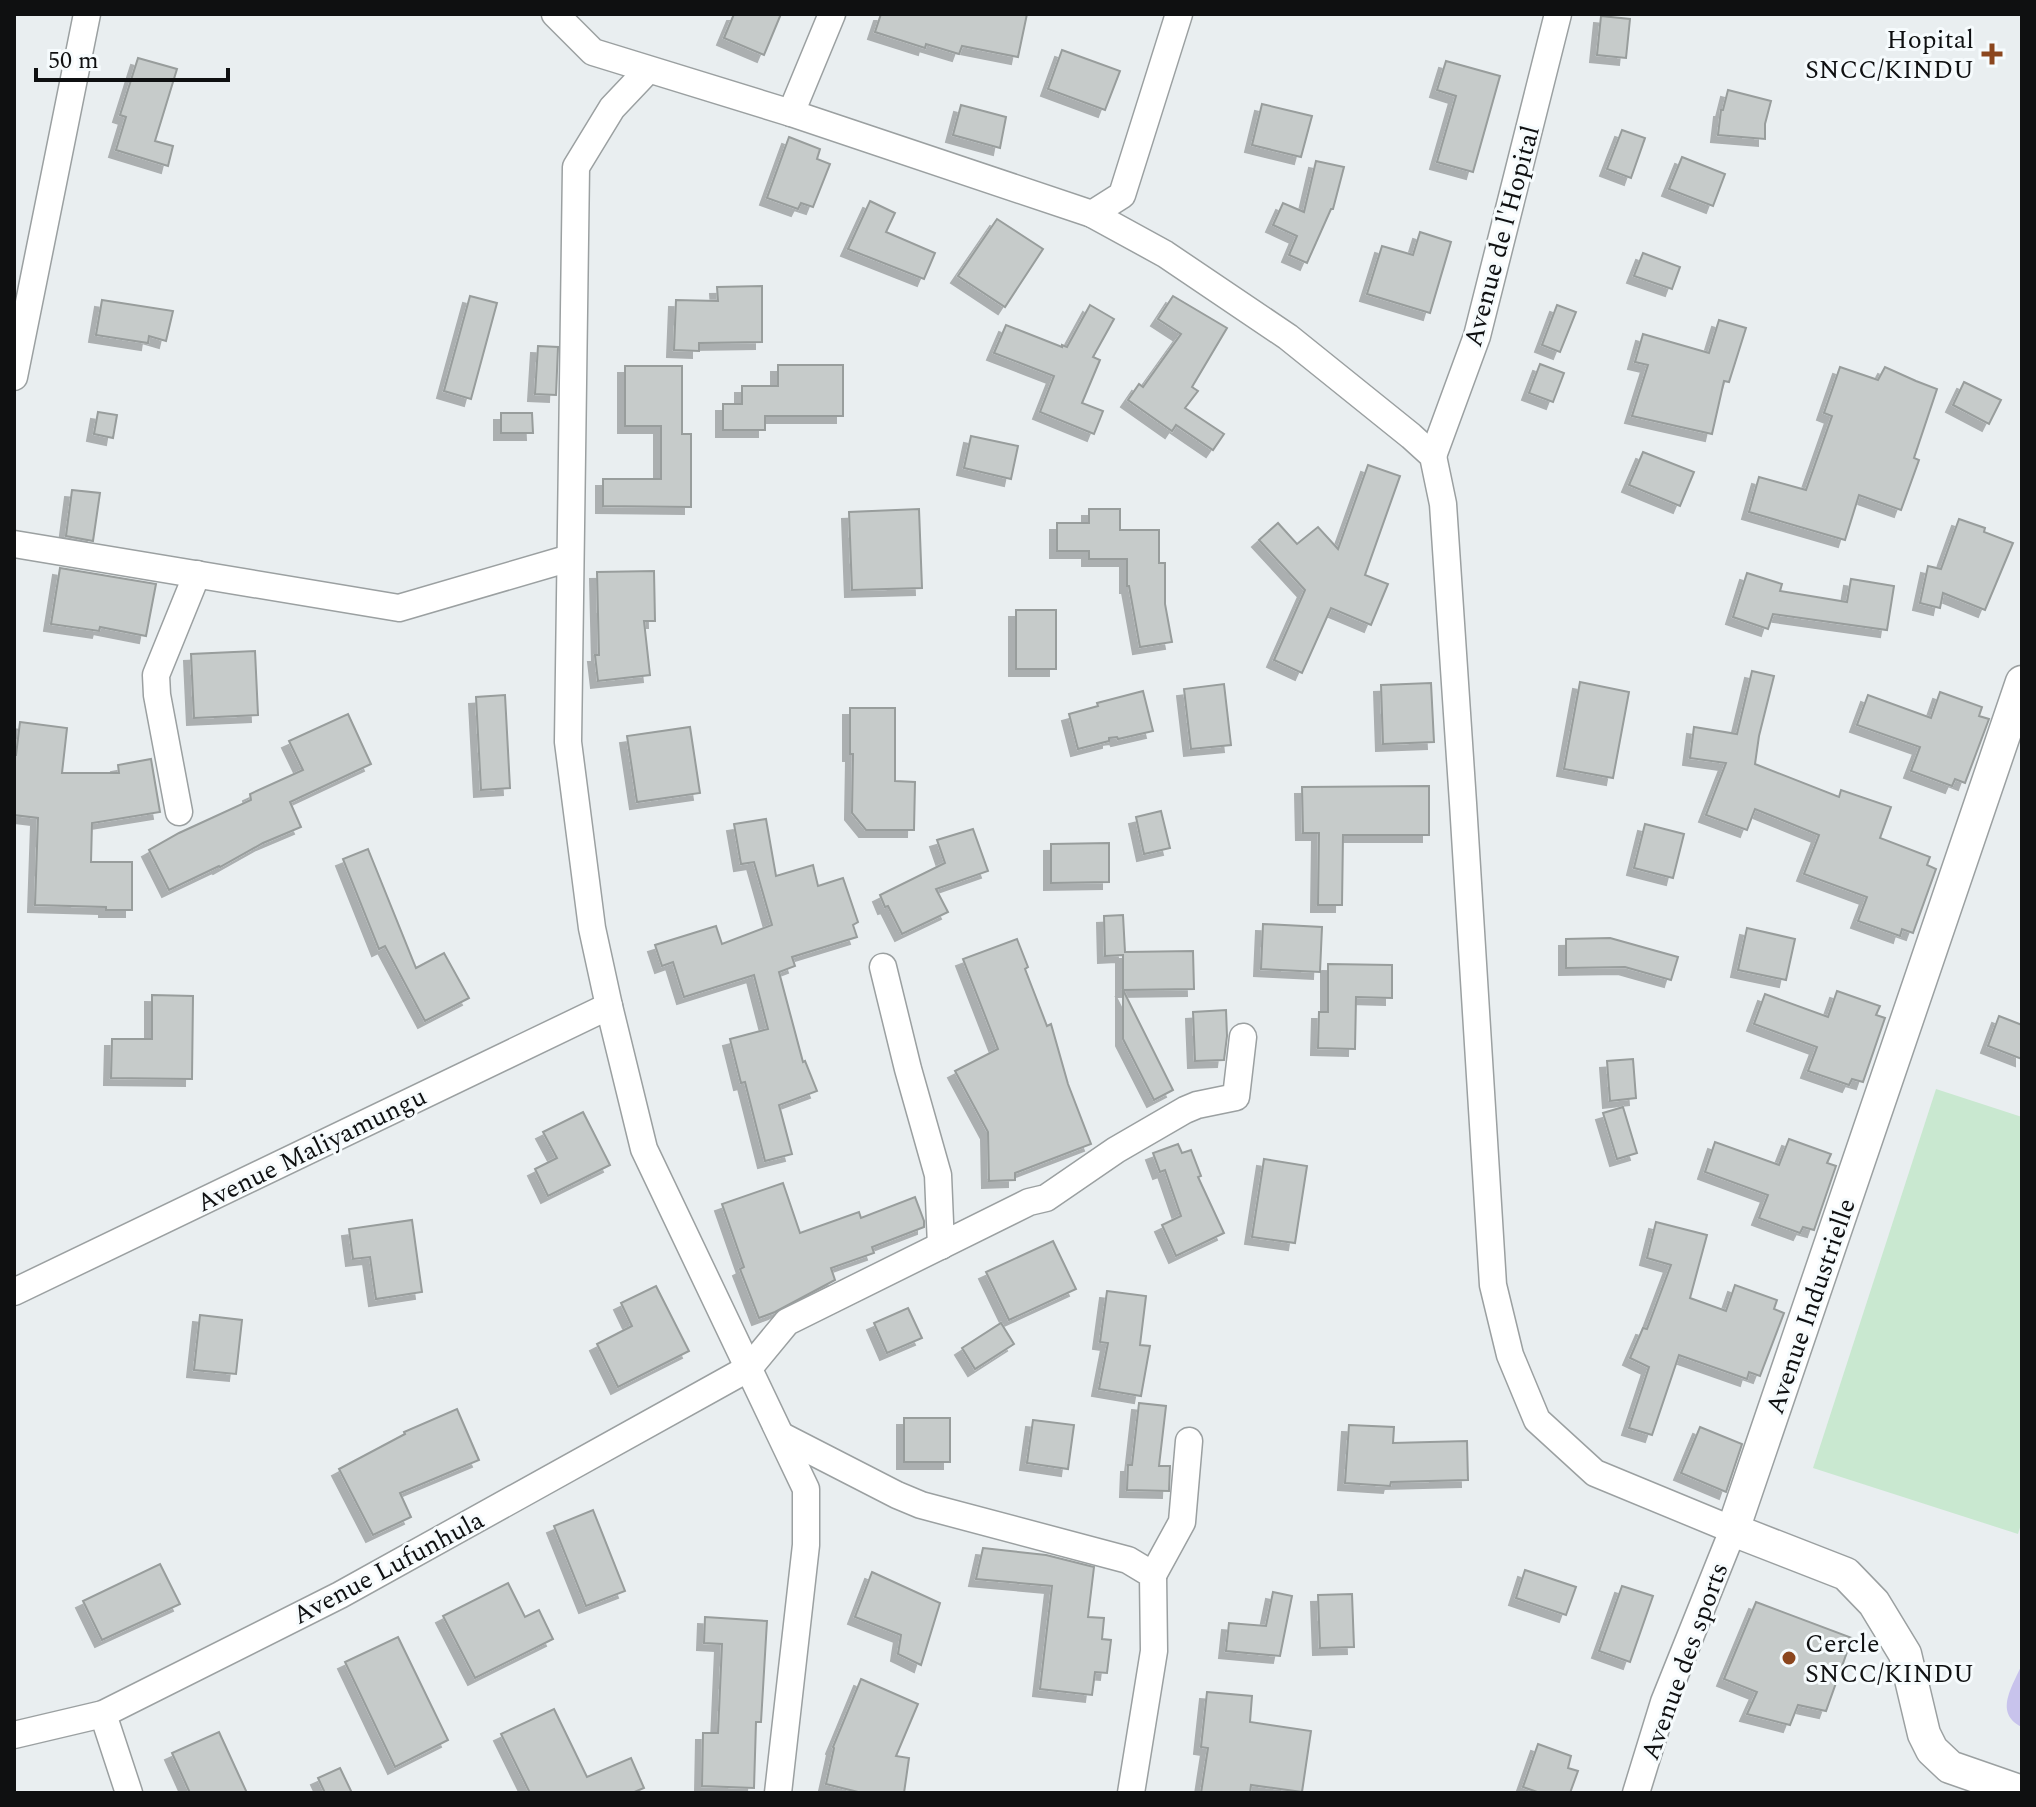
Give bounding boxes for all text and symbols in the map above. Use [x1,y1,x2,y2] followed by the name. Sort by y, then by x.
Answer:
[1805,20,1974,90] place label: Hopital SNCC/KINDU
[36,32,228,82] scale bar
[48,43,99,79] text: 50 m
[1981,43,2003,65] marker: Hopital SNCC/KINDU
[1453,121,1551,351] street label: Avenue de l'Hopital
[190,1077,433,1223] street label: Avenue Maliyamungu
[1755,1193,1867,1420] street label: Avenue Industrielle
[285,1500,492,1635] street label: Avenue Lufunhula
[1631,1557,1739,1766] street label: Avenue des sports
[1805,1624,1974,1694] place label: Cercle SNCC/KINDU
[1780,1649,1798,1667] marker: Cercle SNCC/KINDU

